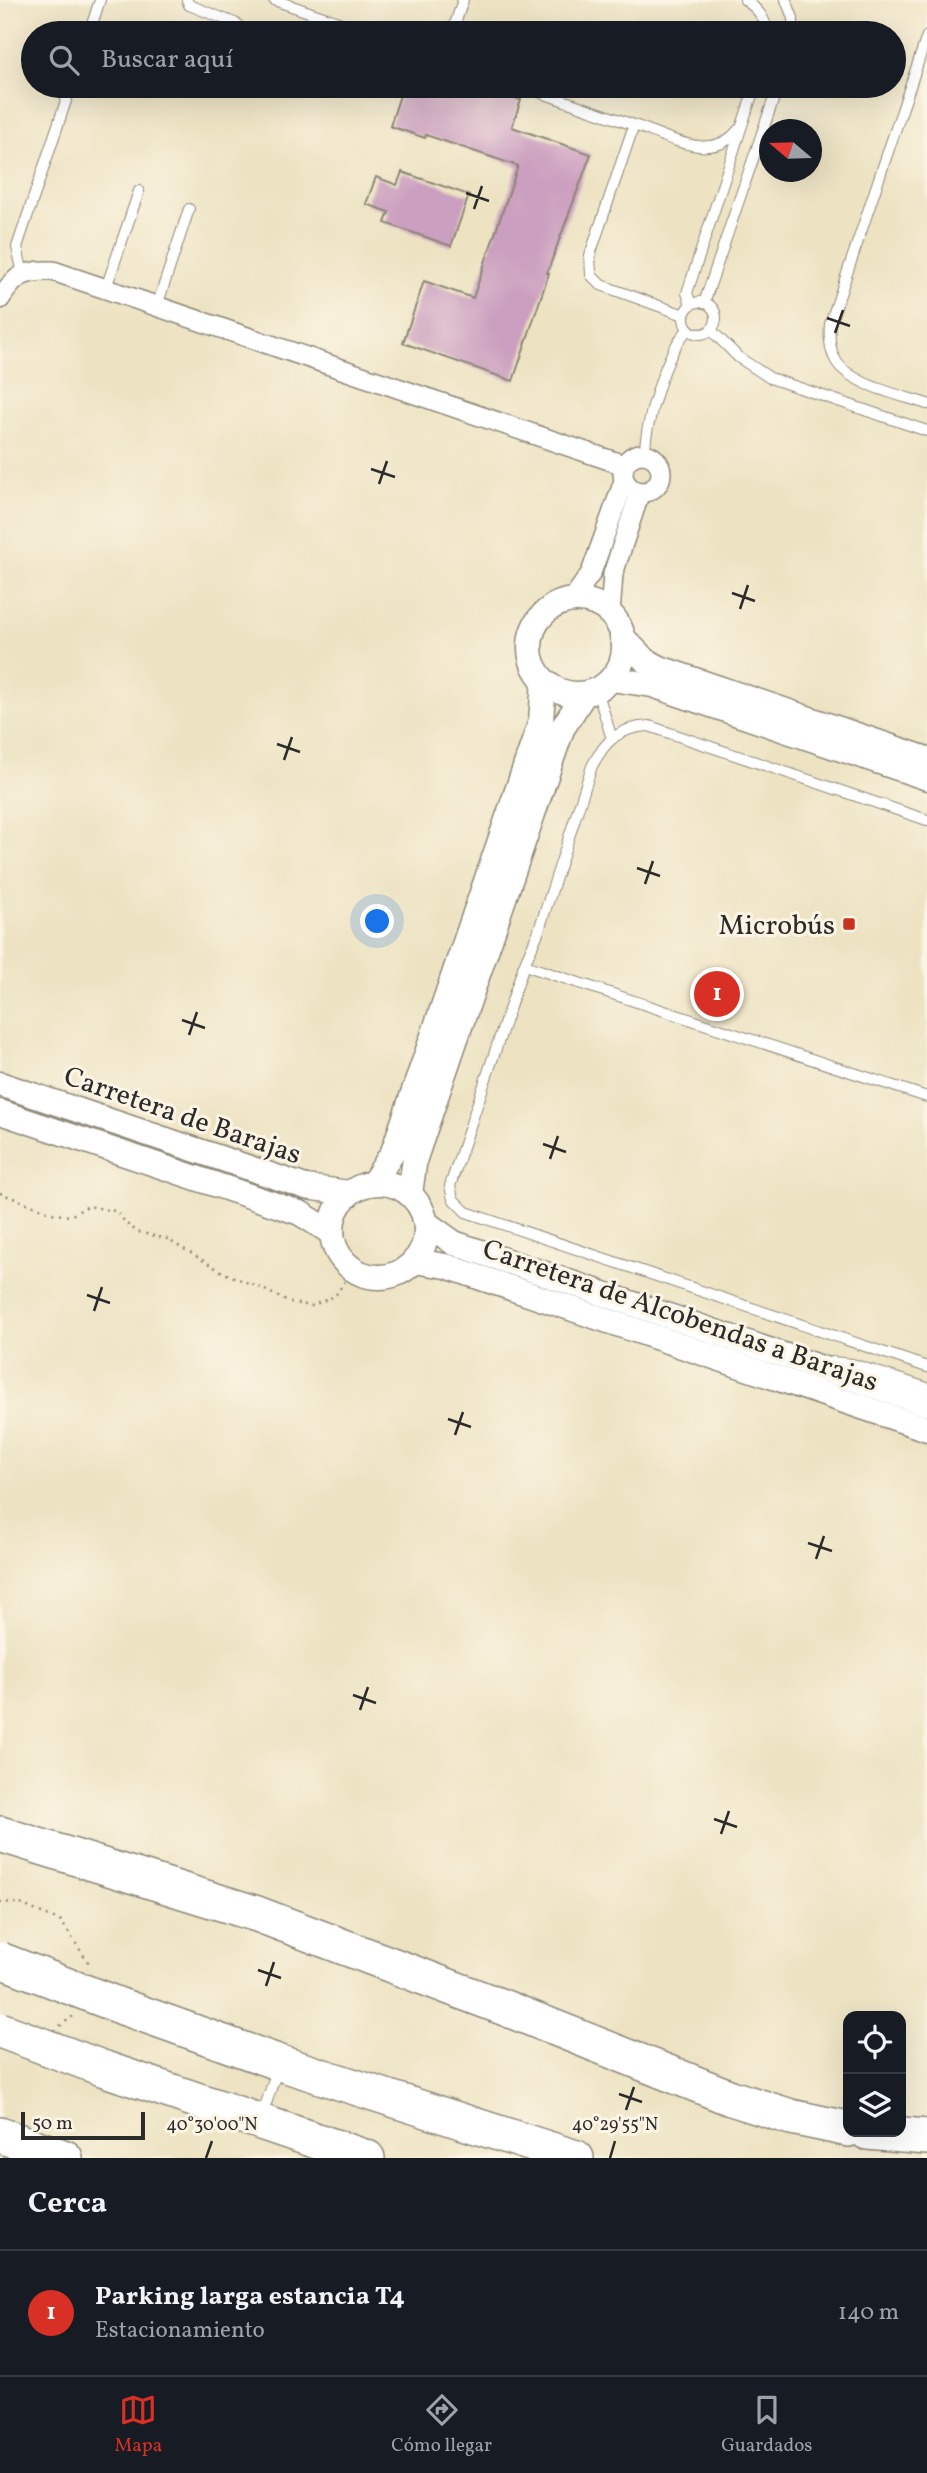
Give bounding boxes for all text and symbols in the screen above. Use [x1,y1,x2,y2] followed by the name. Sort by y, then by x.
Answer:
[21,21,906,98] search box
[45,41,83,79] icon: search
[101,42,233,78] text: Buscar aquí
[759,119,822,182] north arrow
[360,904,394,938] your location
[719,907,835,946] place label: Microbús
[841,916,857,932] marker: Microbús
[694,968,740,1020] pin: 1
[58,1057,306,1175] street label: Carretera de Barajas
[477,1230,883,1403] street label: Carretera de Alcobendas a Barajas
[843,2011,906,2137] map controls
[843,2011,906,2074] button: locate
[843,2074,906,2137] button: layers
[21,2109,145,2141] scale bar
[32,2111,73,2137] text: 50 m
[166,2113,258,2138] text: 40°30'00"N
[572,2113,658,2138] text: 40°29'55"N
[28,2183,107,2225] text: Cerca
[95,2279,405,2315] text: Parking larga estancia T4
[46,2297,56,2329] text: 1
[838,2297,899,2329] text: 140 m
[95,2315,265,2347] text: Estacionamiento
[115,2391,162,2459] tab: Mapa
[391,2391,492,2459] tab: Cómo llegar
[721,2391,812,2459] tab: Guardados

